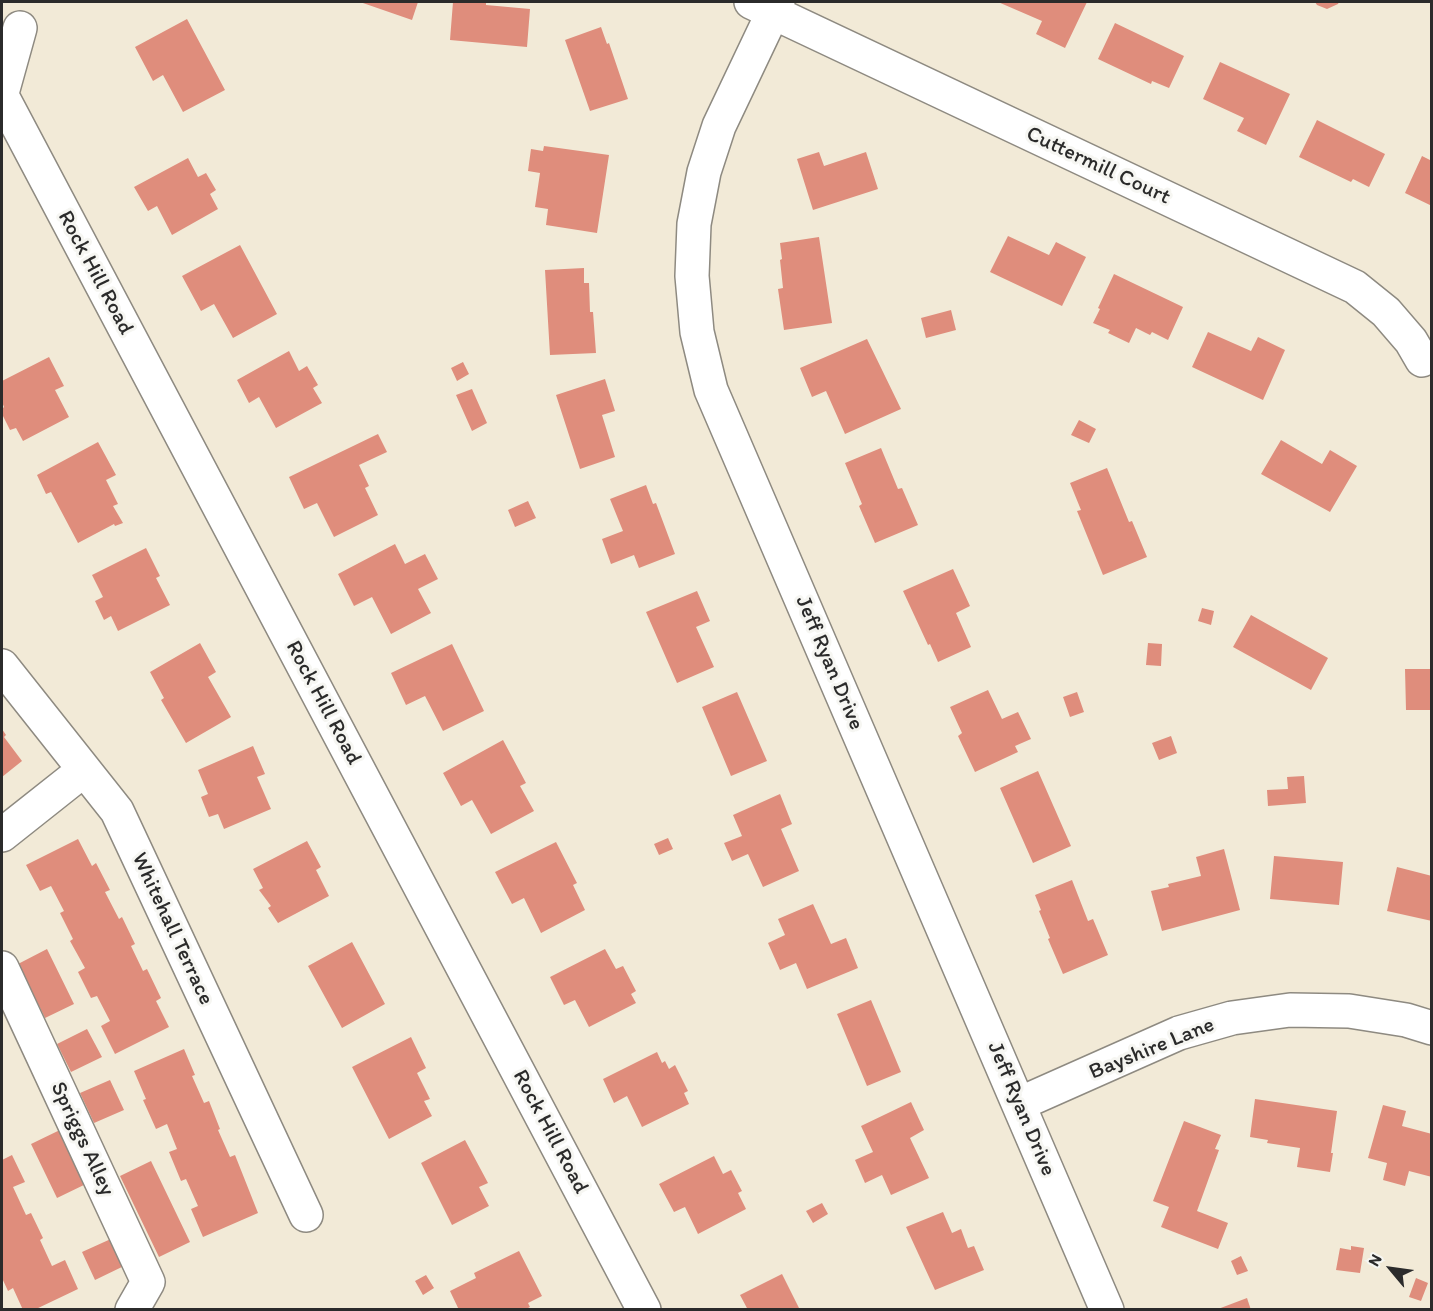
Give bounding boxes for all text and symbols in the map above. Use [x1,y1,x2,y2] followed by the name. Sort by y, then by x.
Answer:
[1022,121,1174,211] street label: Cuttermill Court
[51,207,139,339] street label: Rock Hill Road
[789,592,869,734] street label: Jeff Ryan Drive
[279,637,367,769] street label: Rock Hill Road
[125,849,219,1009] street label: Whitehall Terrace
[1086,1012,1218,1086] street label: Bayshire Lane
[981,1038,1061,1180] street label: Jeff Ryan Drive
[506,1066,594,1198] street label: Rock Hill Road
[44,1078,120,1200] street label: Spriggs Alley
[1361,1239,1421,1299] north arrow
[1364,1251,1386,1269] text: N

